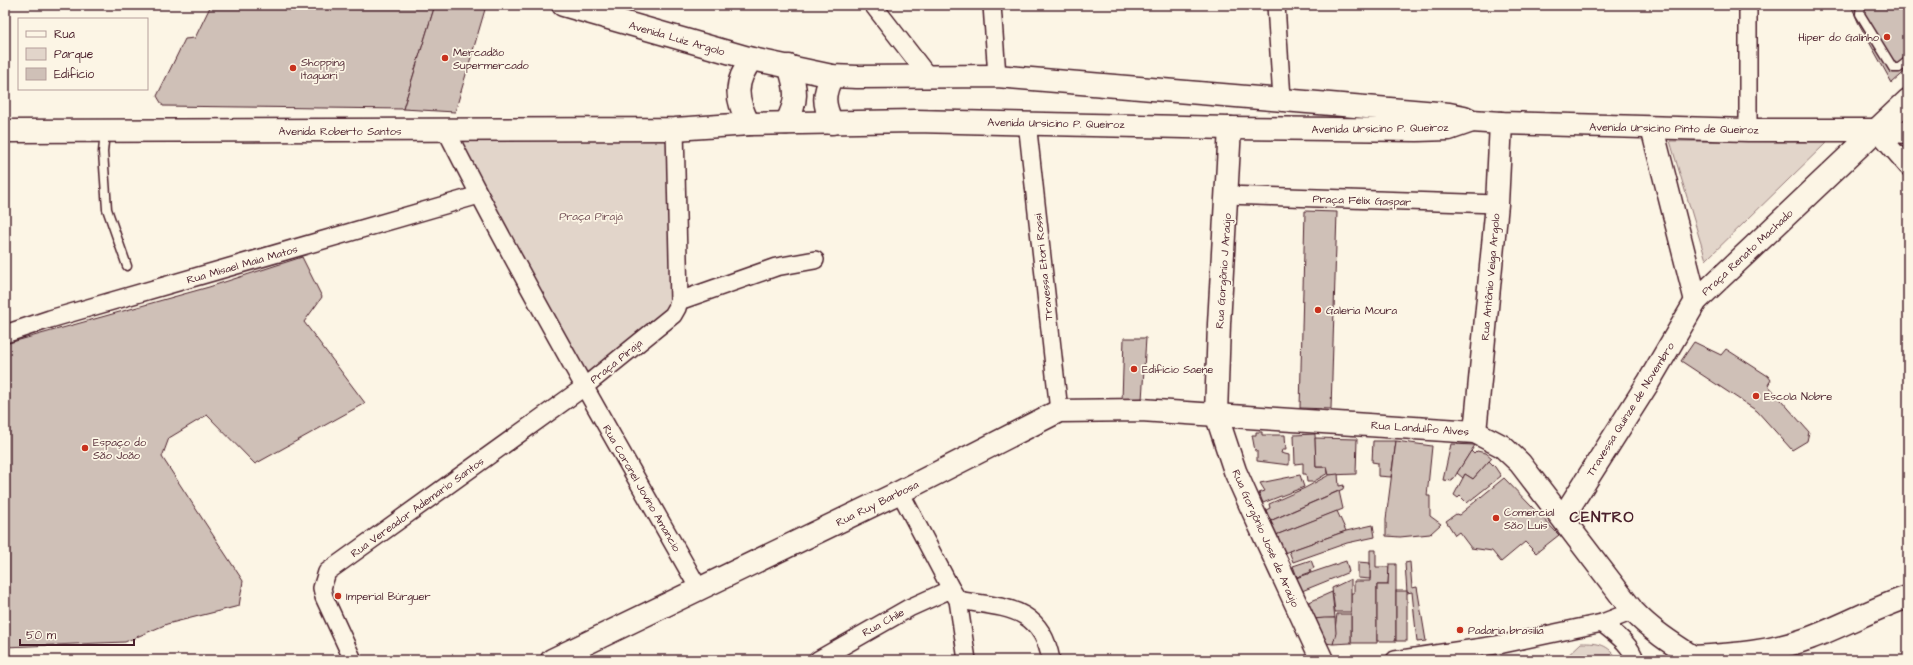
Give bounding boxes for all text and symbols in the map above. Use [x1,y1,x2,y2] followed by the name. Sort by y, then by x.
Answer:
[18,18,148,90] legend
[627,18,727,61] street label: Avenida Luiz Argolo
[54,26,75,43] text: Rua
[1798,30,1880,45] place label: Hiper do Galinho
[1882,32,1892,42] marker: Hiper do Galinho
[453,45,530,73] place label: Mercadão Supermercado
[54,46,94,63] text: Parque
[440,53,450,63] marker: Mercadão Supermercado
[301,55,345,84] place label: Shopping Itaguari
[288,63,298,73] marker: Shopping Itaguari
[54,66,94,83] text: Edifício
[987,115,1125,132] street label: Avenida Ursicino P. Queiroz
[1311,120,1449,137] street label: Avenida Ursicino P. Queiroz
[1589,120,1759,137] street label: Avenida Ursicino Pinto de Queiroz
[278,124,402,139] street label: Avenida Roberto Santos
[1312,191,1412,210] street label: Praça Félix Gaspar
[1698,205,1797,299] street label: Praça Renato Machado
[559,209,623,224] park label: Praça Pirajá
[1212,212,1236,329] street label: Rua Gorgônio J Araújo
[1477,212,1505,341] street label: Rua Antônio Veiga Argolo
[1030,213,1057,321] street label: Travessa Etori Rossi
[185,241,300,287] street label: Rua Misael Maia Matos
[1326,303,1398,318] place label: Galeria Moura
[1313,305,1323,315] marker: Galeria Moura
[587,335,646,387] street label: Praça Piraja
[1583,339,1678,479] street label: Travessa Quinze de Novembro
[1142,362,1213,377] place label: Edifício Saene
[1129,364,1139,374] marker: Edifício Saene
[1764,389,1832,404] place label: Escola Nobre
[1751,391,1761,401] marker: Escola Nobre
[1370,418,1470,439] street label: Rua Landulfo Alves
[599,422,685,555] street label: Rua Coronel Jovino Amancio
[93,435,147,463] place label: Espaço do São João
[80,443,90,453] marker: Espaço do São João
[348,454,487,561] street label: Rua Vereador Ademario Santos
[1227,467,1303,611] street label: Rua Gorgônio José de Araújo
[833,477,922,531] street label: Rua Ruy Barbosa
[1504,505,1555,533] place label: Comercial São Luis
[1570,507,1635,528] district label: CENTRO
[1491,513,1501,523] marker: Comercial São Luis
[346,589,431,605] place label: Imperial Búrguer
[333,591,343,601] marker: Imperial Búrguer
[859,605,907,640] street label: Rua Chile
[20,621,134,647] scale bar
[1468,623,1544,638] place label: Padaria brasilia
[1455,625,1465,635] marker: Padaria brasilia
[26,627,57,644] text: 50 m

